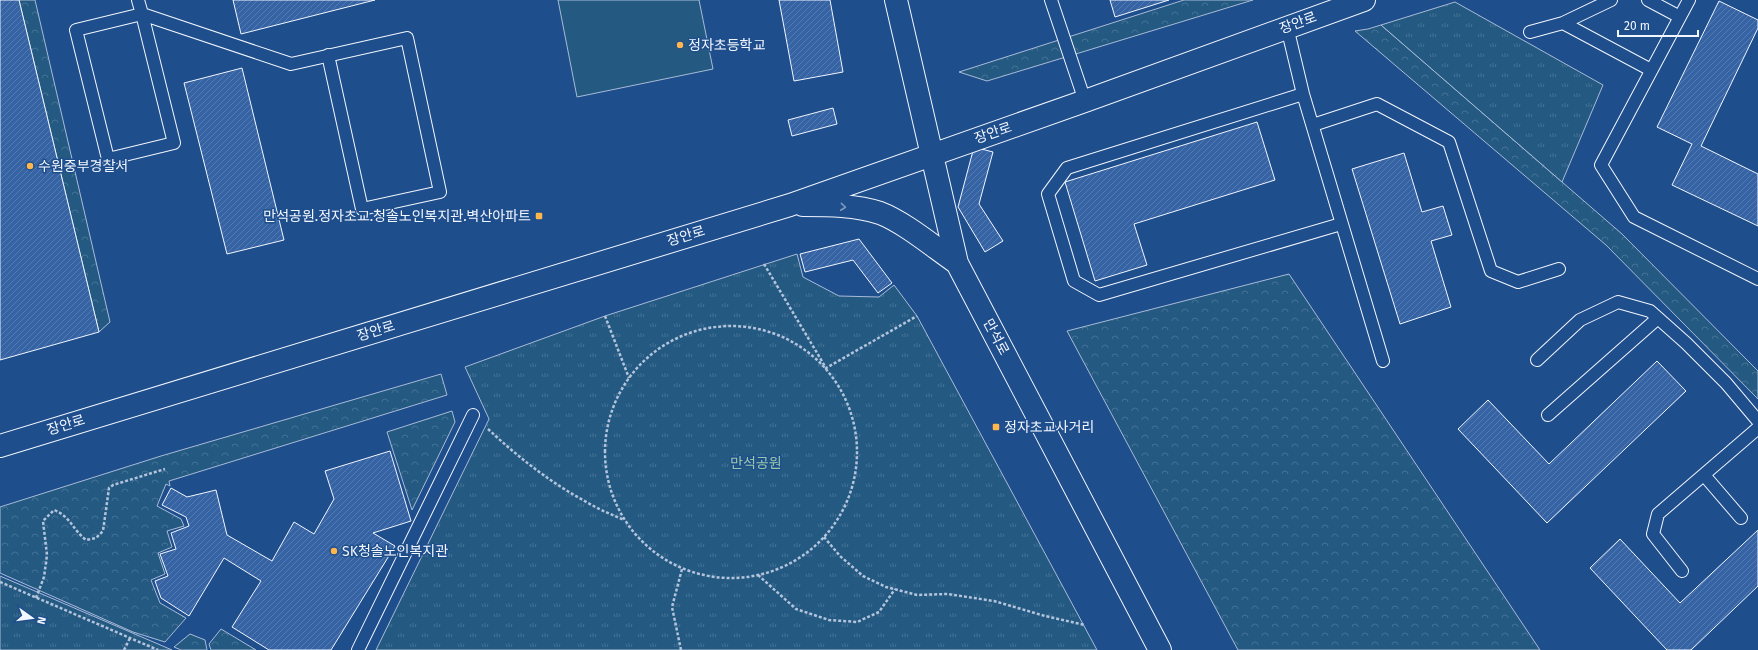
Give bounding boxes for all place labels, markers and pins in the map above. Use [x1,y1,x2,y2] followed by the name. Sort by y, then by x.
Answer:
[688,37,765,54] place label: 정자초등학교
[675,40,685,50] marker: 정자초등학교
[38,158,128,175] place label: 수원중부경찰서
[25,161,35,171] marker: 수원중부경찰서
[263,208,531,225] place label: 만석공원.정자초교.청솔노인복지관.벽산아파트
[534,211,544,221] marker: 만석공원.정자초교.청솔노인복지관.벽산아파트
[1004,419,1094,436] place label: 정자초교사거리
[991,422,1001,432] marker: 정자초교사거리
[342,543,448,560] place label: SK청솔노인복지관
[329,546,339,556] marker: SK청솔노인복지관

